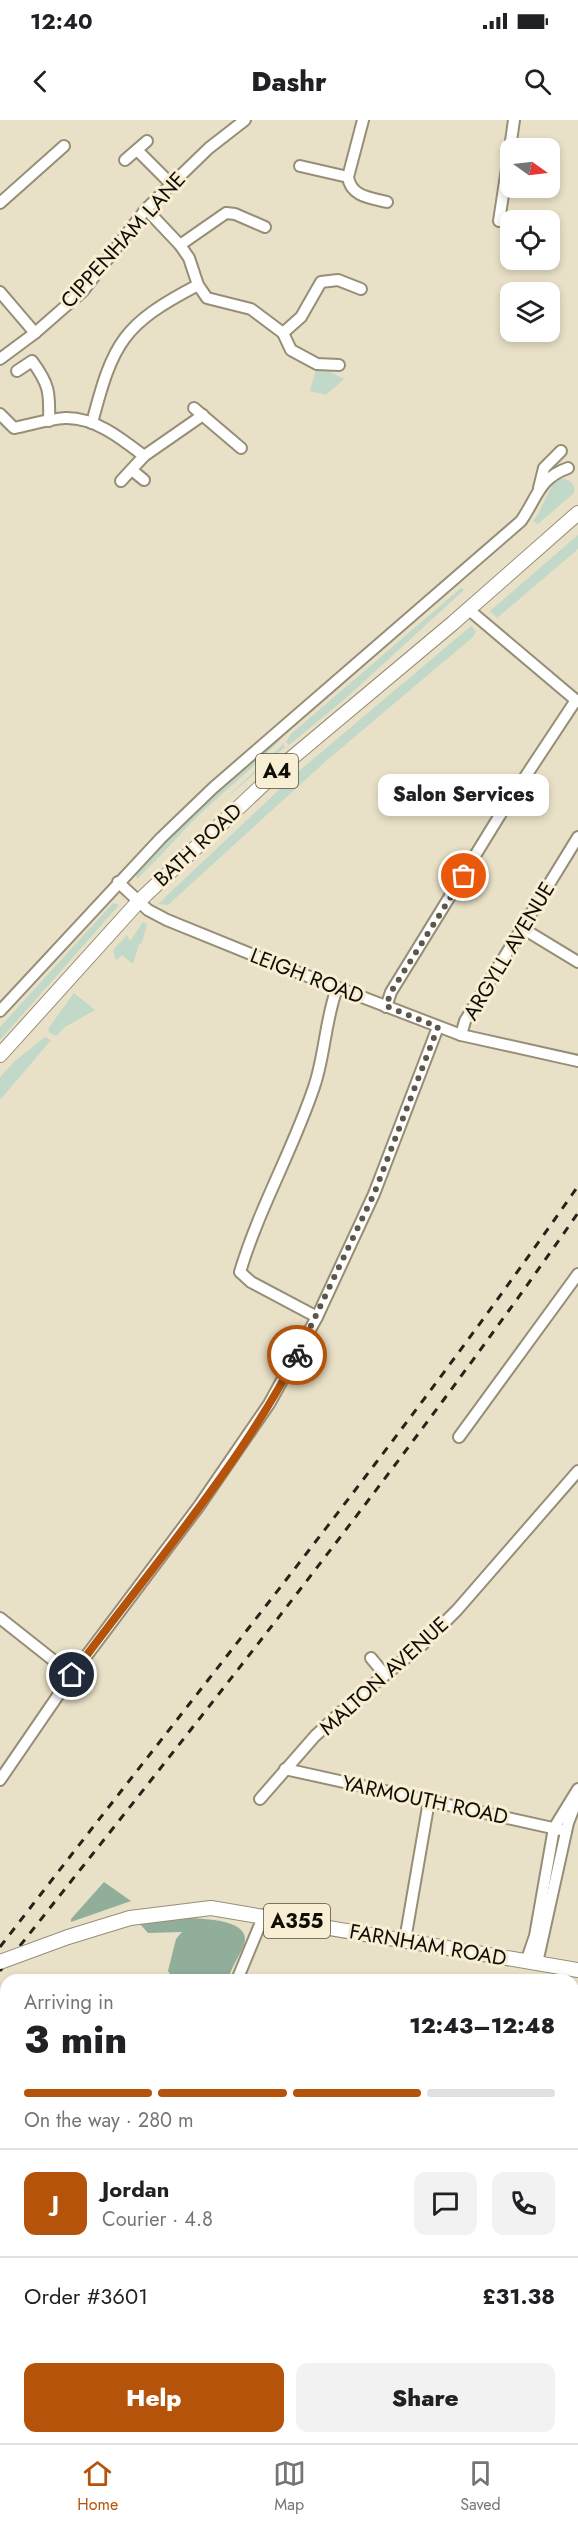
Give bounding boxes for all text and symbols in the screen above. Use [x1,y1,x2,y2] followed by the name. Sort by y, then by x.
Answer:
[30,5,93,37] text: 12:40
[251,62,327,101] text: Dashr
[24,65,57,98] icon: back
[521,65,554,98] icon: search
[500,138,560,198] north arrow
[500,138,560,342] map controls
[54,165,192,315] street label: CIPPENHAM LANE
[500,210,560,270] button: locate
[500,282,560,342] button: layers
[256,754,298,788] road number: A4
[378,774,550,816] callout: Salon Services
[393,780,534,809] text: Salon Services
[147,796,249,894] street label: BATH ROAD
[438,850,489,901] pin
[447,859,480,892] icon: bag
[456,876,562,1026] street label: ARGYLL AVENUE
[246,941,368,1011] street label: LEIGH ROAD
[267,1325,327,1385] courier
[281,1339,314,1372] icon: bike
[313,1610,455,1742] street label: MALTON AVENUE
[46,1649,97,1700] pin
[55,1658,88,1691] icon: home
[339,1768,511,1832] street label: YARMOUTH ROAD
[264,1904,330,1938] road number: A355
[347,1916,509,1974] street label: FARNHAM ROAD
[24,1988,114,2017] text: Arriving in
[409,2009,555,2041] text: 12:43–12:48
[24,2011,127,2068] text: 3 min
[24,2106,194,2135] text: On the way · 280 m
[414,2172,477,2235] button: chat
[492,2172,555,2235] button: phone
[102,2173,169,2205] text: Jordan
[52,2187,59,2219] text: J
[102,2205,213,2234] text: Courier · 4.8
[24,2280,148,2312] text: Order #3601
[482,2280,555,2312] text: £31.38
[24,2363,284,2432] button: Help
[296,2363,555,2432] button: Share
[77,2457,118,2516] tab: Home
[273,2457,306,2516] tab: Map
[460,2457,501,2516] tab: Saved

